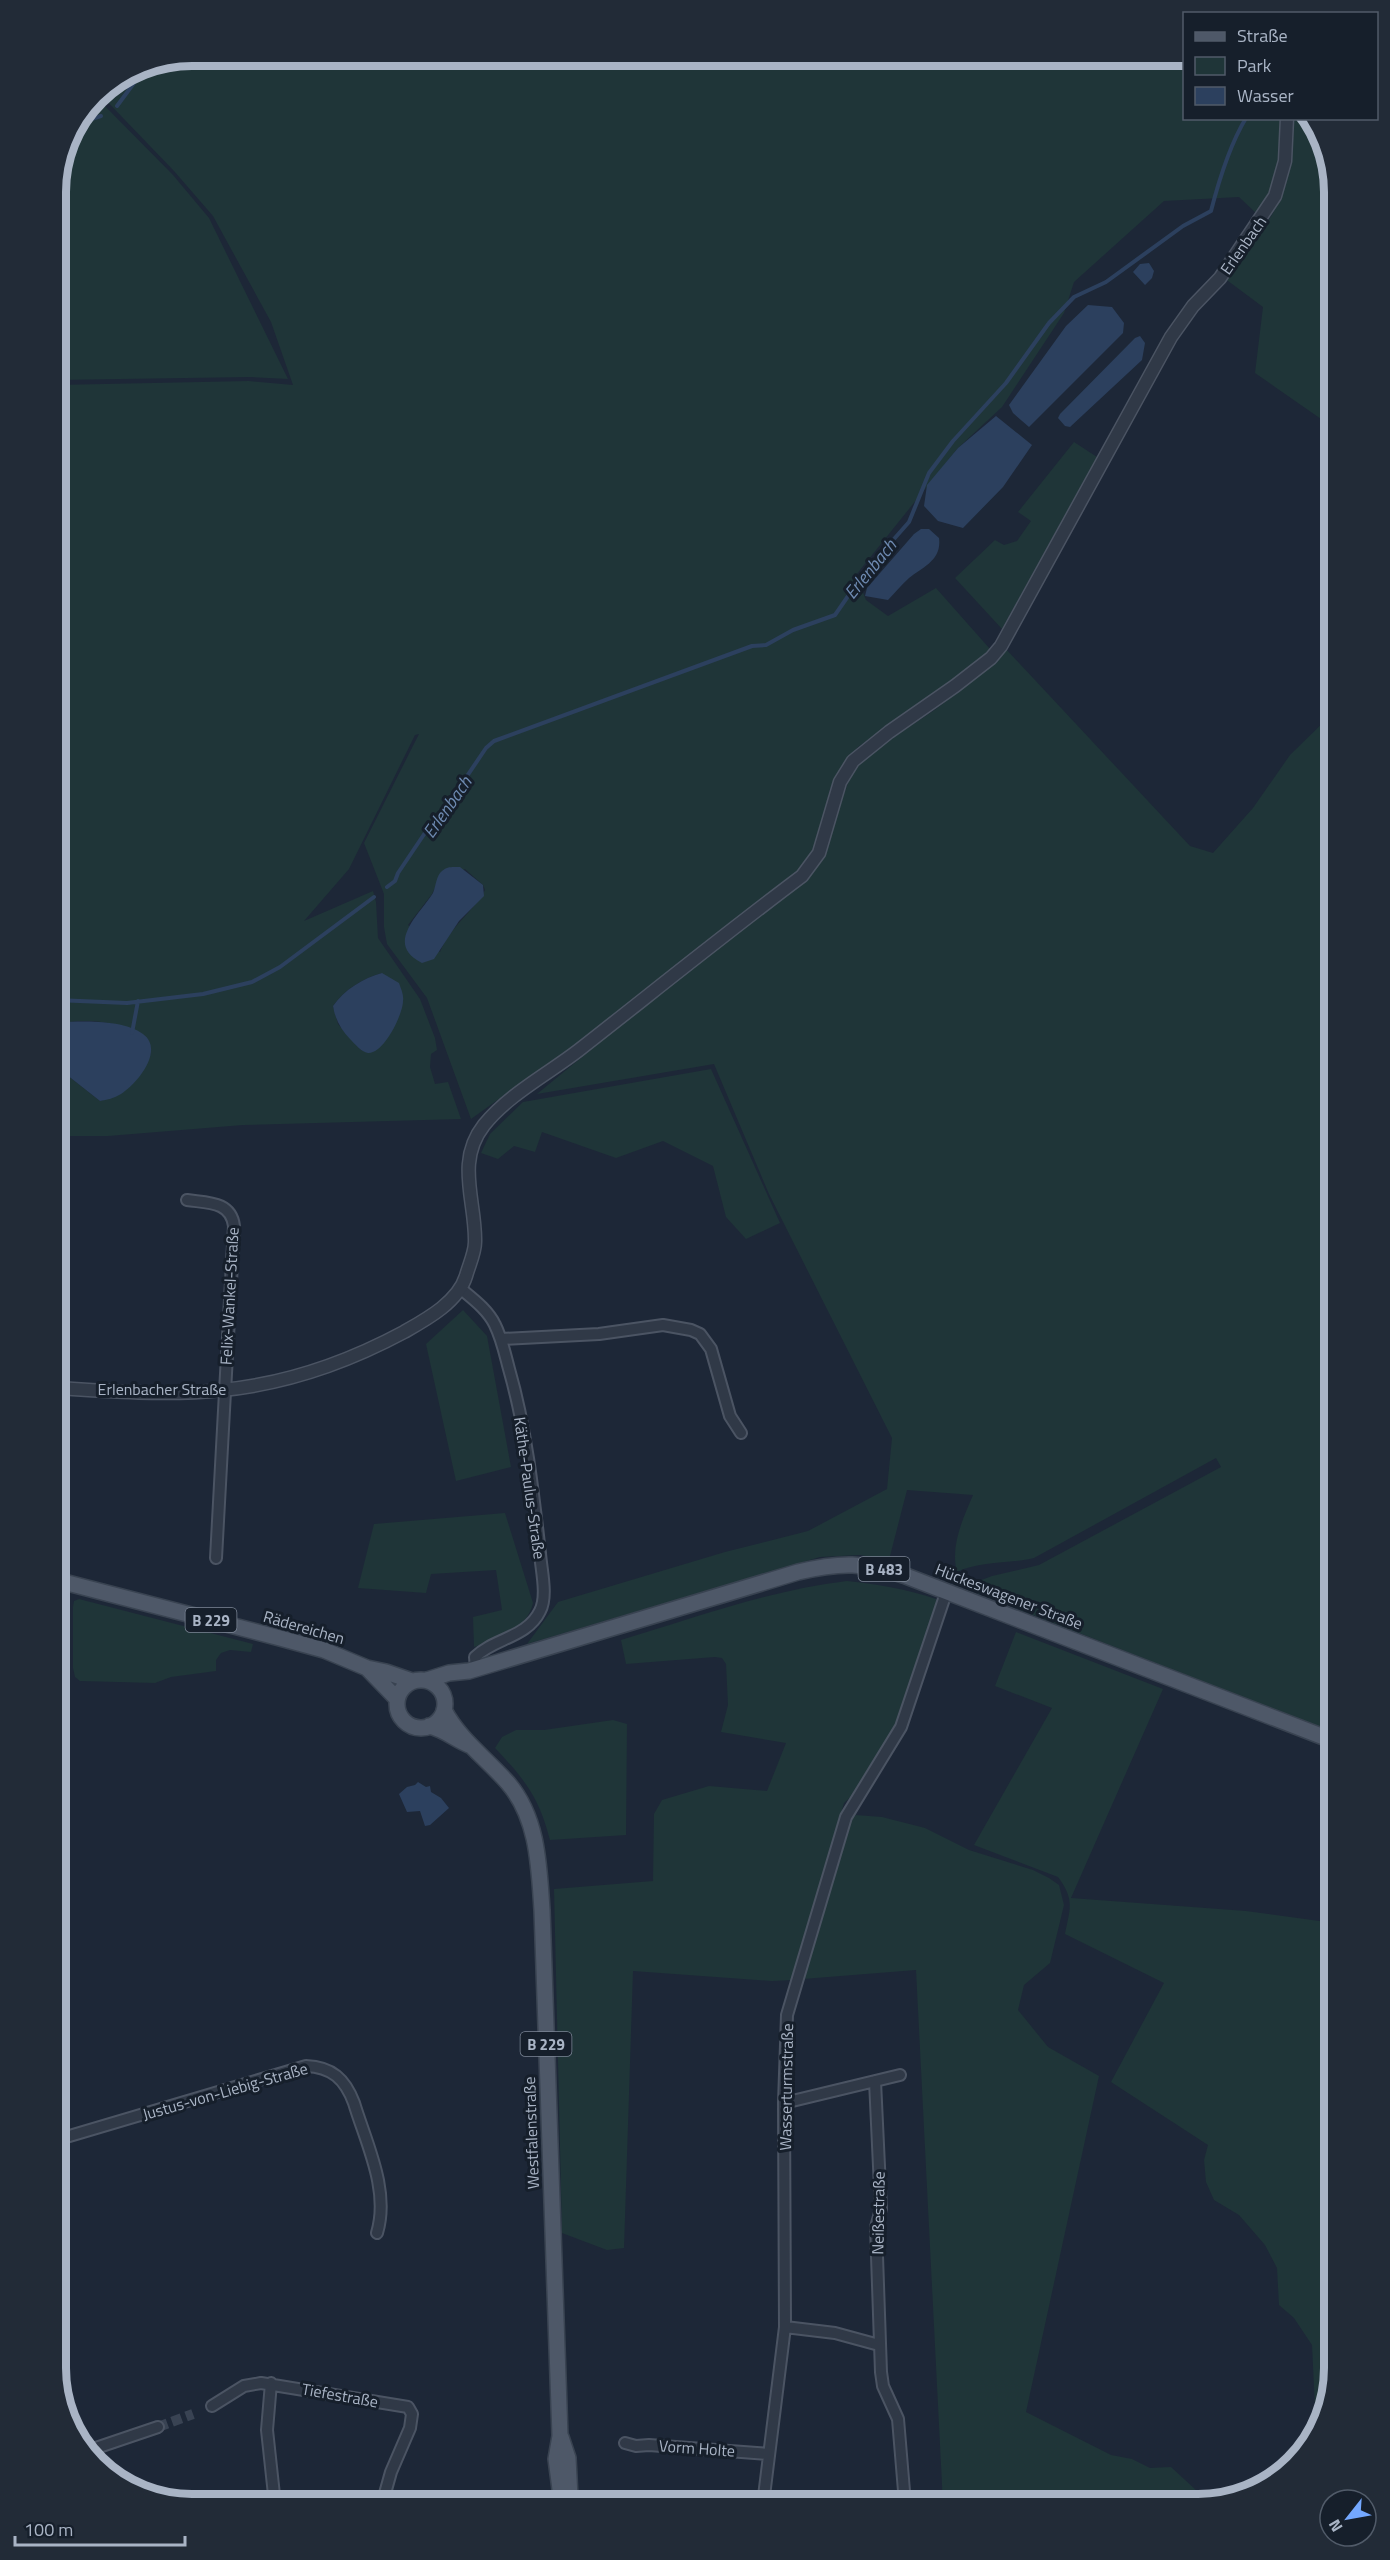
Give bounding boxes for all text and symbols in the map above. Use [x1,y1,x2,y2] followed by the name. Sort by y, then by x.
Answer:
[1183,12,1378,120] legend
[1237,22,1288,49] text: Straße
[1237,52,1272,79] text: Park
[1237,82,1294,109] text: Wasser
[1214,211,1272,279] street label: Erlenbach
[837,532,903,605] water label: Erlenbach
[416,770,479,843] water label: Erlenbach
[213,1226,245,1366] street label: Felix-Wankel-Straße
[98,1377,226,1401] street label: Erlenbacher Straße
[508,1415,552,1561] street label: Käthe-Paulus-Straße
[858,1557,910,1581] road number: B 483
[932,1557,1086,1635] street label: Hückeswagener Straße
[260,1604,348,1650] street label: Rädereichen
[186,1608,236,1632] road number: B 229
[773,2023,799,2151] street label: Wasserturmstraße
[520,2032,572,2056] road number: B 229
[139,2056,311,2126] street label: Justus-von-Liebig-Straße
[517,2076,545,2190] street label: Westfalenstraße
[865,2171,891,2255] street label: Neißestraße
[300,2376,380,2414] street label: Tiefestraße
[658,2433,736,2463] street label: Vorm Holte
[1318,2488,1378,2548] north arrow
[15,2509,184,2547] scale bar
[1322,2515,1348,2537] text: N
[24,2516,73,2543] text: 100 m

